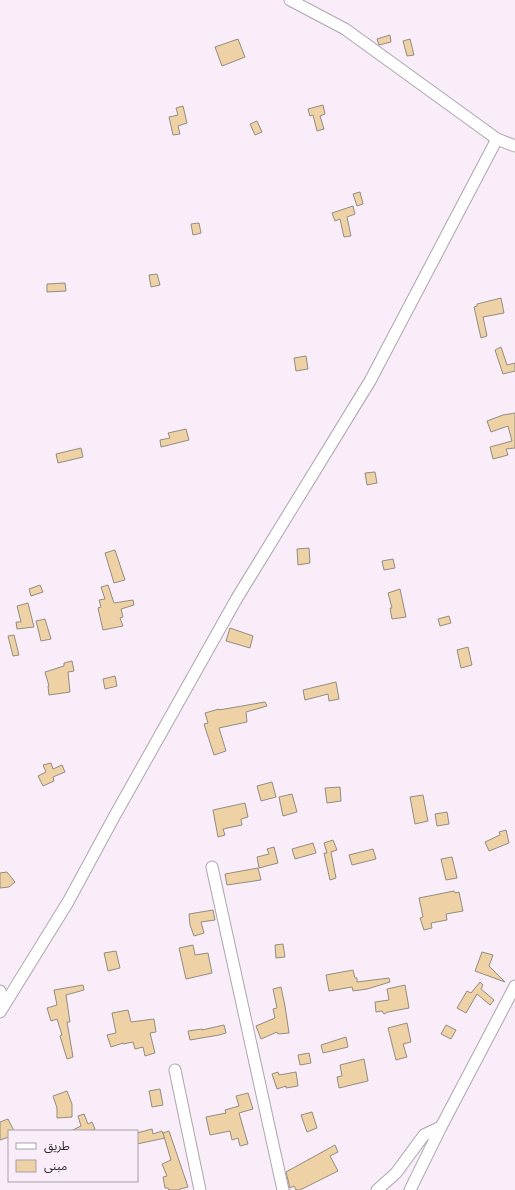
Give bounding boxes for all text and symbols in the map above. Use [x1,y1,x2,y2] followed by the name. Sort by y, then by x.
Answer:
[8,1130,138,1182] legend
[44,1138,70,1154] text: طريق
[44,1158,67,1173] text: مبنى

